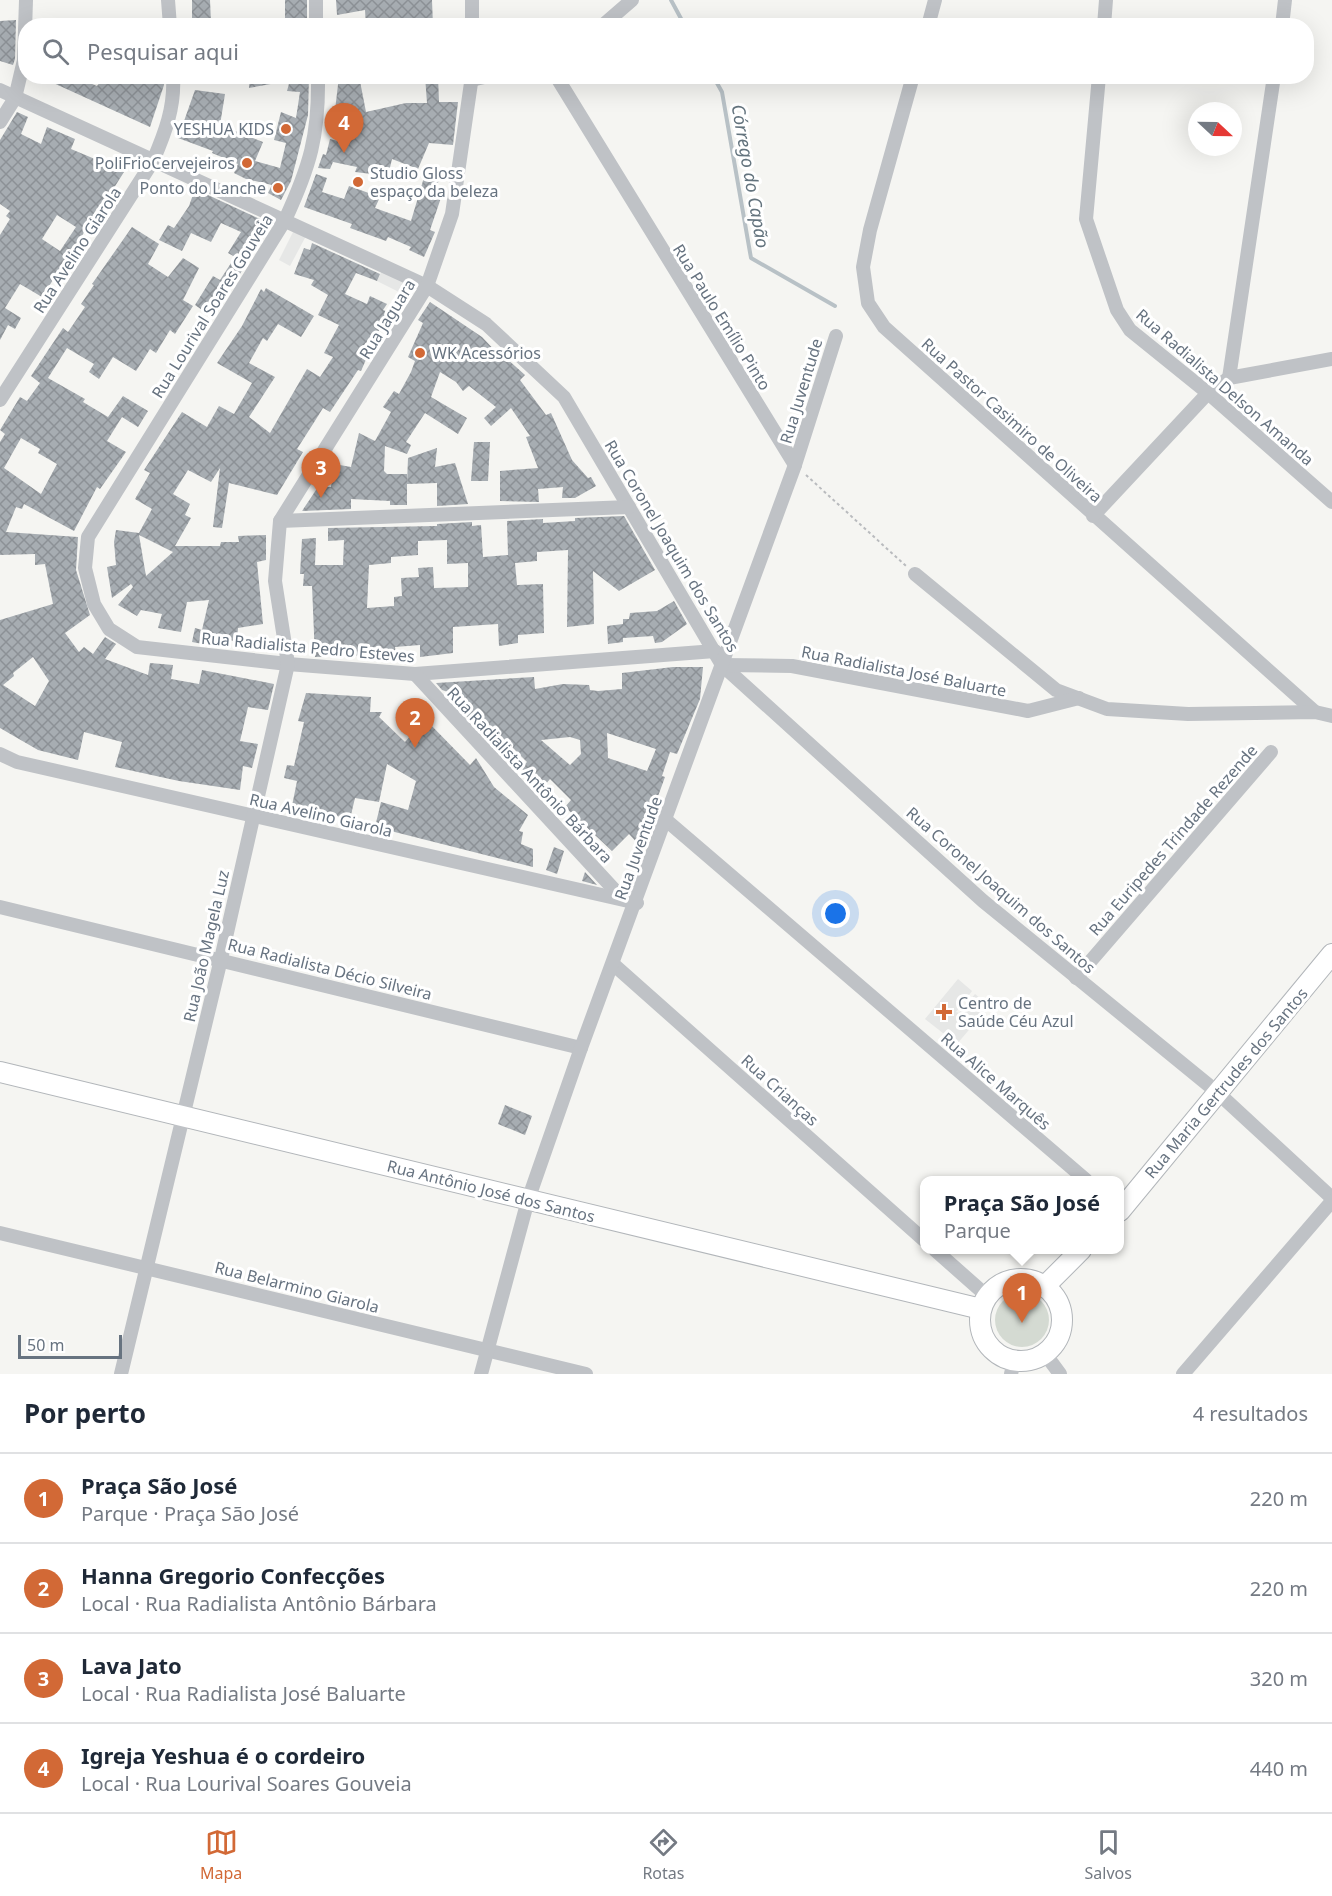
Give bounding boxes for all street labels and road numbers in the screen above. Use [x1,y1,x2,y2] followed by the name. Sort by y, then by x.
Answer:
[28,183,126,317] street label: Rua Avelino Giarola
[146,210,278,402] street label: Rua Lourival Soares Gouveia
[668,240,776,394] street label: Rua Paulo Emílio Pinto
[354,275,420,363] street label: Rua Jaguara
[1131,304,1319,470] street label: Rua Radialista Delson Amanda
[917,333,1107,507] street label: Rua Pastor Casimiro de Oliveira
[775,336,827,446] street label: Rua Juventude
[600,436,744,656] street label: Rua Coronel Joaquim dos Santos
[200,627,416,667] street label: Rua Radialista Pedro Esteves
[800,640,1008,702] street label: Rua Radialista José Baluarte
[442,682,618,868] street label: Rua Radialista Antônio Bárbara
[1084,740,1262,940] street label: Rua Euripedes Trindade Rezende
[247,788,395,842] street label: Rua Avelino Giarola
[609,793,667,903] street label: Rua Juventude
[902,802,1100,978] street label: Rua Coronel Joaquim dos Santos
[178,868,234,1024] street label: Rua João Magela Luz
[226,933,434,1005] street label: Rua Radialista Décio Silveira
[1140,983,1312,1183] street label: Rua Maria Gertrudes dos Santos
[937,1027,1055,1135] street label: Rua Alice Marquês
[737,1049,823,1131] street label: Rua Crianças
[385,1155,597,1227] street label: Rua Antônio José dos Santos
[212,1256,382,1318] street label: Rua Belarmino Giarola

